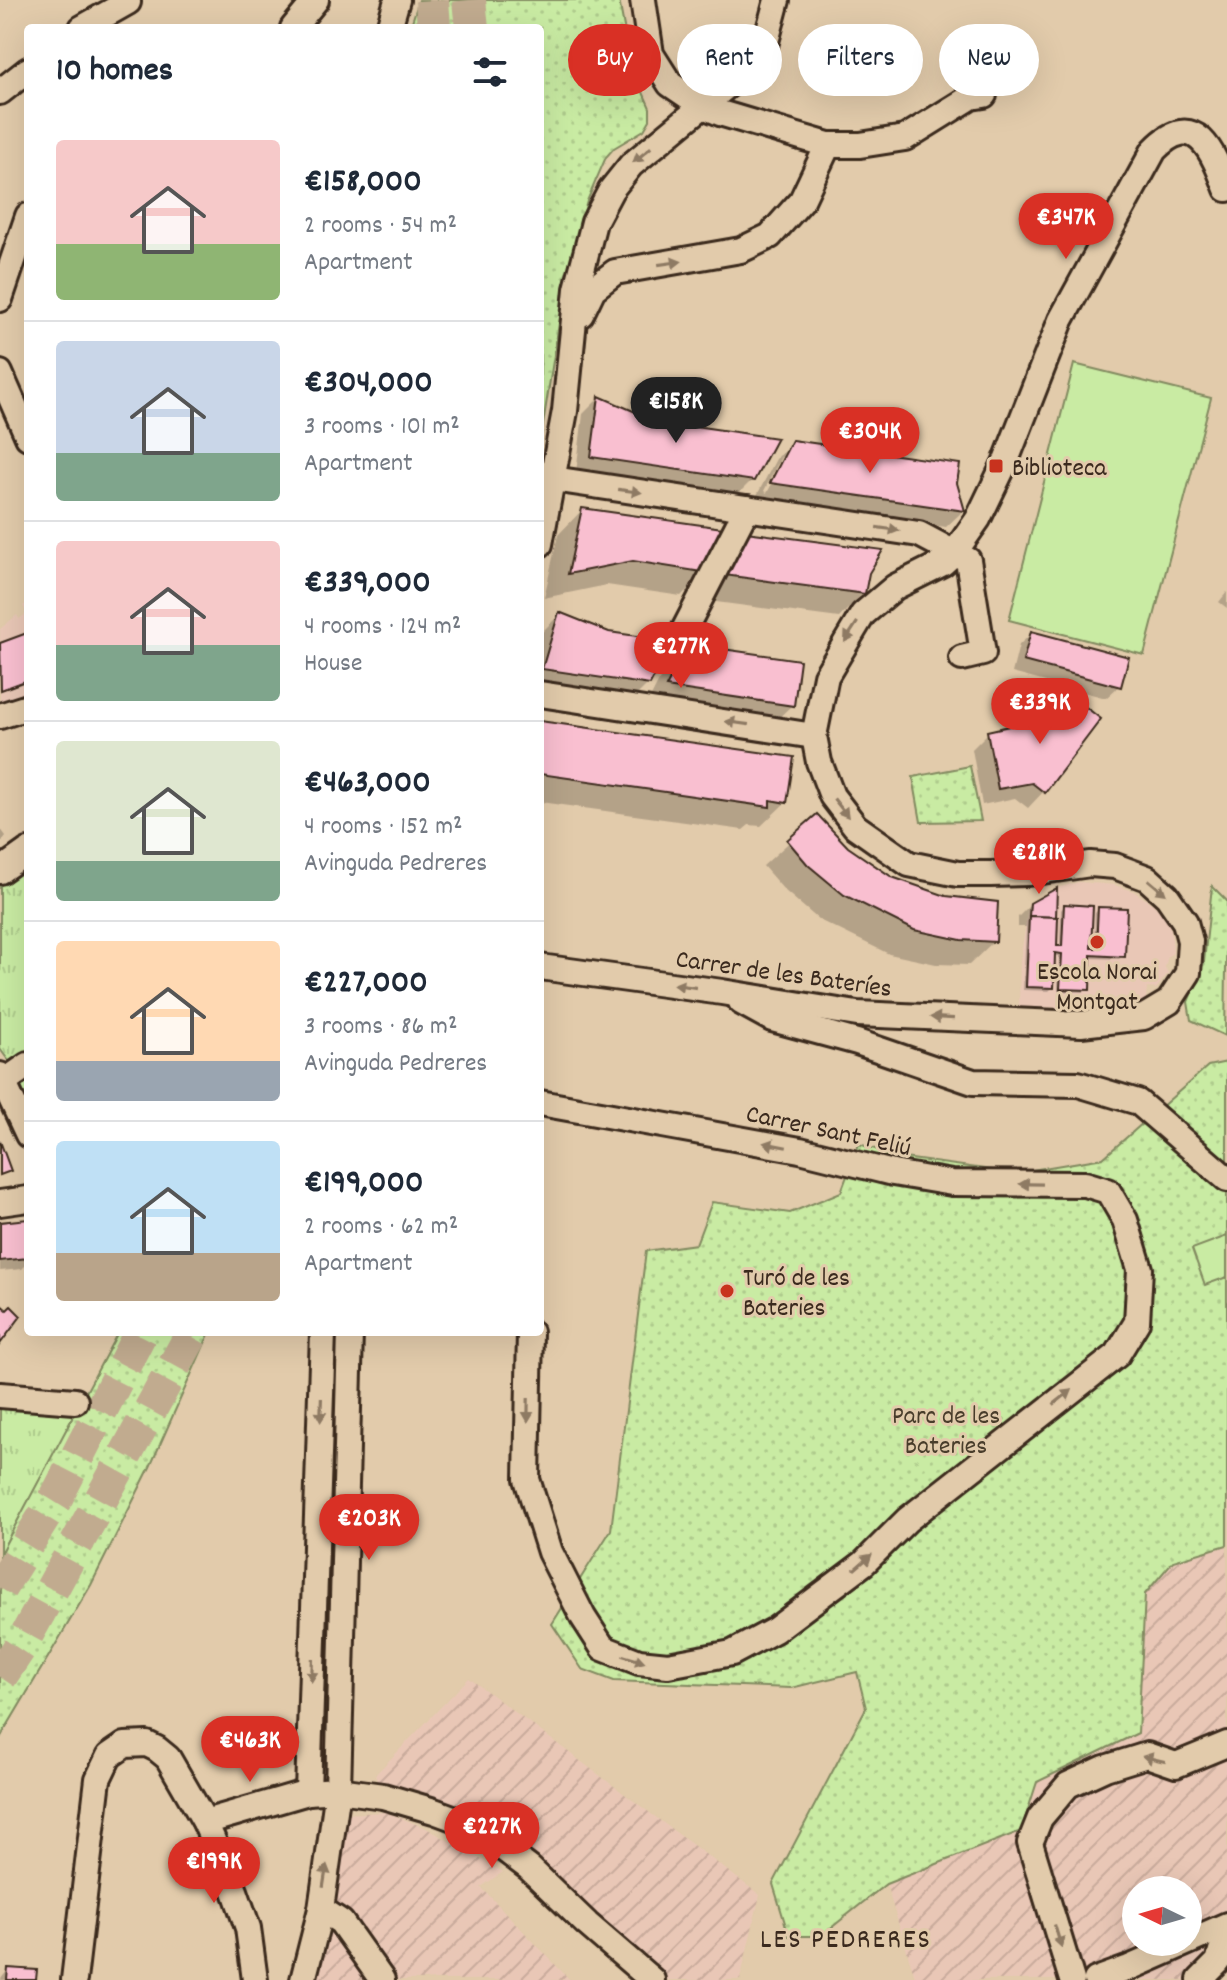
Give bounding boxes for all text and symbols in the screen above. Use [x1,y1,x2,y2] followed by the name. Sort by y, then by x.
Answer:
[568,24,661,96] chip: Buy
[677,24,782,96] chip: Rent
[798,24,923,96] chip: Filters
[939,24,1039,96] chip: New
[56,48,173,97] text: 10 homes
[468,50,512,94] icon: filters
[633,146,653,163] one-way arrow
[304,159,422,208] text: €158,000
[120,172,216,268] icon: home
[1010,193,1122,261] pin: €347K
[1037,200,1095,237] text: €347K
[304,208,457,245] text: 2 rooms · 54 m²
[304,245,413,282] text: Apartment
[657,256,682,269] one-way arrow
[304,360,433,409] text: €304,000
[120,373,216,469] icon: home
[620,377,732,445] pin: €158K
[649,384,703,421] text: €158K
[814,407,926,475] pin: €304K
[304,409,460,446] text: 3 rooms · 101 m²
[838,414,902,451] text: €304K
[304,446,413,483] text: Apartment
[1012,451,1107,488] place label: Biblioteca
[987,457,1005,475] marker: Biblioteca
[618,485,643,498] one-way arrow
[875,523,900,536] one-way arrow
[304,560,431,609] text: €339,000
[120,573,216,669] icon: home
[304,609,461,646] text: 4 rooms · 124 m²
[844,621,858,643] one-way arrow
[625,622,737,690] pin: €277K
[652,629,710,666] text: €277K
[304,646,362,683] text: House
[984,678,1096,746] pin: €339K
[1009,685,1071,722] text: €339K
[725,716,750,729] one-way arrow
[304,760,431,809] text: €463,000
[120,773,216,869] icon: home
[832,798,848,818] one-way arrow
[304,809,463,846] text: 4 rooms · 152 m²
[983,828,1095,896] pin: €281K
[1012,835,1066,872] text: €281K
[304,846,487,883] text: Avinguda Pedreres
[1147,878,1167,895] one-way arrow
[1088,933,1106,951] marker: Escola Norai Montgat
[673,942,894,1009] street label: Carrer de les Bateríes
[1037,955,1157,1022] place label: Escola Norai Montgat
[304,960,428,1009] text: €227,000
[120,973,216,1069] icon: home
[672,979,697,992] one-way arrow
[304,1009,457,1046] text: 3 rooms · 86 m²
[929,1011,954,1024] one-way arrow
[304,1046,487,1083] text: Avinguda Pedreres
[742,1097,914,1168] street label: Carrer Sant Feliú
[763,1139,788,1151] one-way arrow
[304,1160,424,1209] text: €199,000
[120,1173,216,1269] icon: home
[1018,1178,1043,1190] one-way arrow
[304,1209,458,1246] text: 2 rooms · 62 m²
[304,1246,413,1283] text: Apartment
[743,1261,850,1328] place label: Turó de les Bateries
[718,1282,736,1300] marker: Turó de les Bateries
[1053,1389,1073,1406] one-way arrow
[314,1398,327,1423] one-way arrow
[522,1398,535,1423] one-way arrow
[892,1399,1000,1466] park label: Parc de les Bateries
[313,1494,425,1562] pin: €203K
[337,1501,401,1538] text: €203K
[853,1554,873,1571] one-way arrow
[622,1653,646,1666] one-way arrow
[306,1658,319,1683] one-way arrow
[194,1716,306,1784] pin: €463K
[219,1723,281,1760] text: €463K
[1142,1752,1167,1765] one-way arrow
[436,1802,548,1870] pin: €227K
[462,1809,522,1846] text: €227K
[158,1837,270,1905] pin: €199K
[186,1844,242,1881] text: €199K
[319,1864,332,1889] one-way arrow
[1122,1876,1202,1956] north arrow
[1122,1876,1202,1956] map controls
[760,1922,932,1962] district label: LES PEDRERES
[1052,1924,1065,1948] one-way arrow

